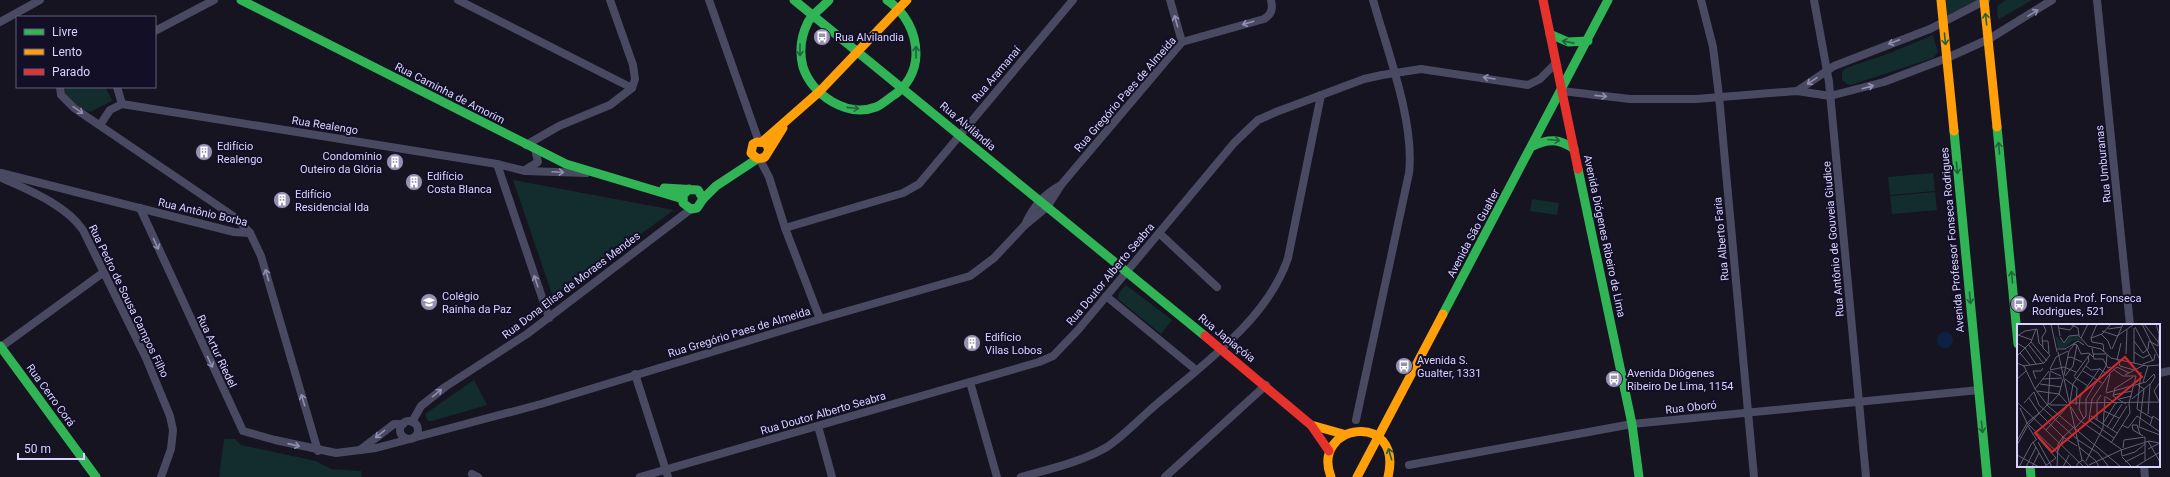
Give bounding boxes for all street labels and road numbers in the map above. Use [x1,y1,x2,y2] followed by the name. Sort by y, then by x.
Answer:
[1072,34,1179,155] street label: Rua Gregório Paes de Almeida
[969,43,1024,105] street label: Rua Aramanaí
[393,60,507,127] street label: Rua Caminha de Amorim
[937,99,998,154] street label: Rua Alvilândia
[291,114,359,137] street label: Rua Realengo
[2093,124,2114,203] street label: Rua Umburanas
[1938,147,1967,333] street label: Avenida Professor Fonseca Rodrigues
[1581,154,1628,319] street label: Avenida Diógenes Ribeiro de Lima
[1820,160,1847,317] street label: Rua Antônio de Gouveia Giudice
[1445,186,1502,280] street label: Avenida São Gualter
[157,196,249,229] street label: Rua Antônio Borba
[1711,196,1732,281] street label: Rua Alberto Faria
[1064,220,1157,328] street label: Rua Doutor Alberto Seabra
[86,223,171,380] street label: Rua Pedro de Sousa Campos Filho
[500,229,643,342] street label: Rua Dona Elisa de Moraes Mendes
[666,305,812,360] street label: Rua Gregório Paes de Almeida
[1196,312,1258,365] street label: Rua Japiaçóia
[194,313,239,390] street label: Rua Artur Riedel
[24,362,78,429] street label: Rua Cerro Corá
[759,389,887,438] street label: Rua Doutor Alberto Seabra
[1665,398,1717,417] street label: Rua Oboró

